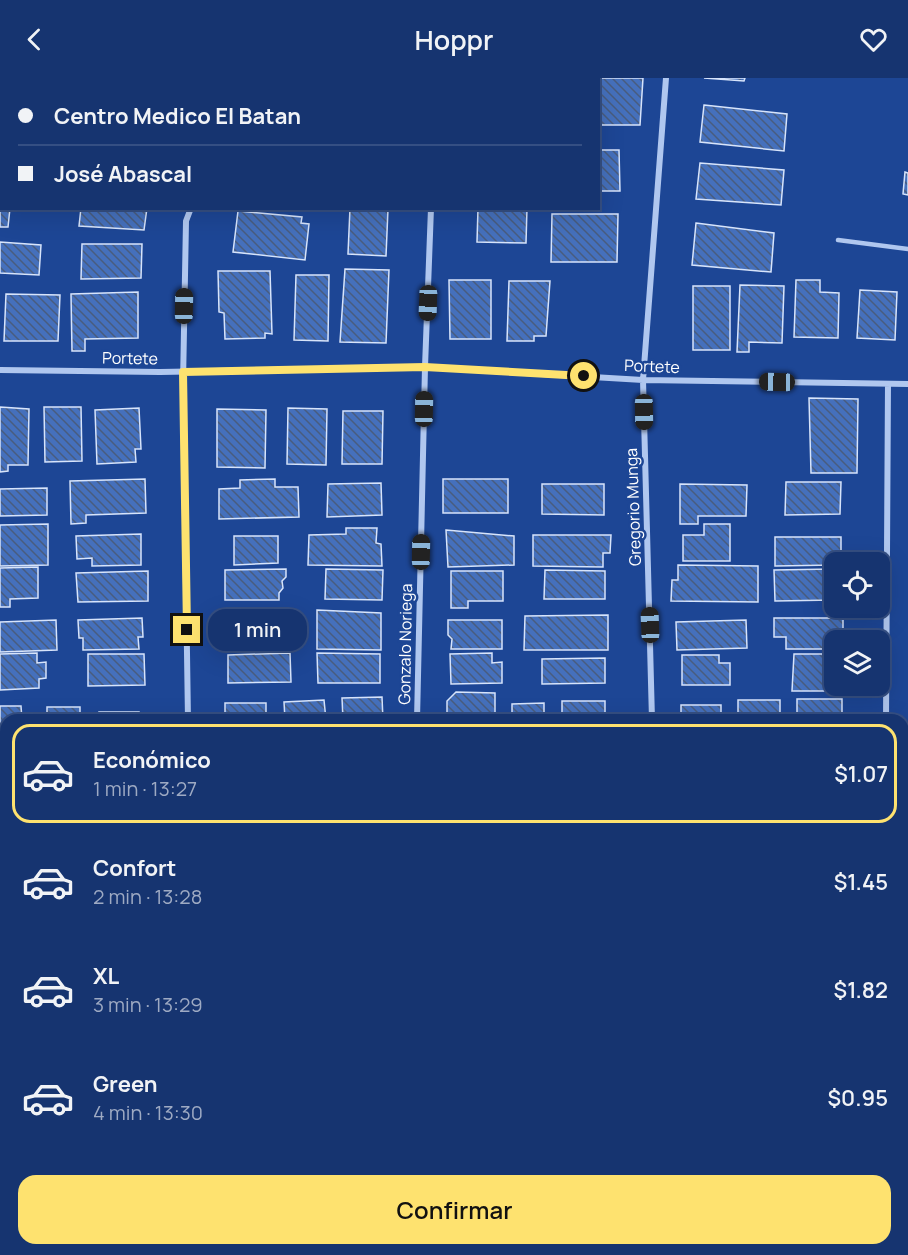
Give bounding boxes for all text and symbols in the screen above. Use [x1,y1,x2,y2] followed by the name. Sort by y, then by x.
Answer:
[415,21,493,58] text: Hoppr
[18,23,51,56] icon: back
[857,23,890,56] icon: heart
[54,101,301,131] text: Centro Medico El Batan
[54,159,192,189] text: José Abascal
[418,285,438,321] car
[175,288,193,324] car
[102,347,158,369] street label: Portete
[624,354,680,378] street label: Portete
[570,362,597,389] route start
[759,373,795,391] car
[415,391,433,427] car
[635,394,653,430] car
[620,448,646,566] street label: Gregorio Munga
[412,534,430,570] car
[824,552,890,696] map controls
[824,552,890,618] button: locate
[393,583,417,705] street label: Gonzalo Noriega
[640,607,660,643] car
[208,609,307,651] callout: 1 min
[173,616,200,643] route end
[234,616,281,643] text: 1 min
[824,630,890,696] button: layers
[93,745,211,775] text: Económico
[21,747,75,801] icon: car
[834,759,888,789] text: $1.07
[93,775,197,802] text: 1 min · 13:27
[93,853,176,883] text: Confort
[21,855,75,909] icon: car
[834,867,888,897] text: $1.45
[93,883,202,910] text: 2 min · 13:28
[93,961,119,991] text: XL
[21,963,75,1017] icon: car
[834,975,888,1005] text: $1.82
[93,991,203,1018] text: 3 min · 13:29
[93,1069,158,1099] text: Green
[21,1071,75,1125] icon: car
[828,1083,888,1113] text: $0.95
[93,1099,203,1126] text: 4 min · 13:30
[18,1175,891,1244] button: Confirmar

